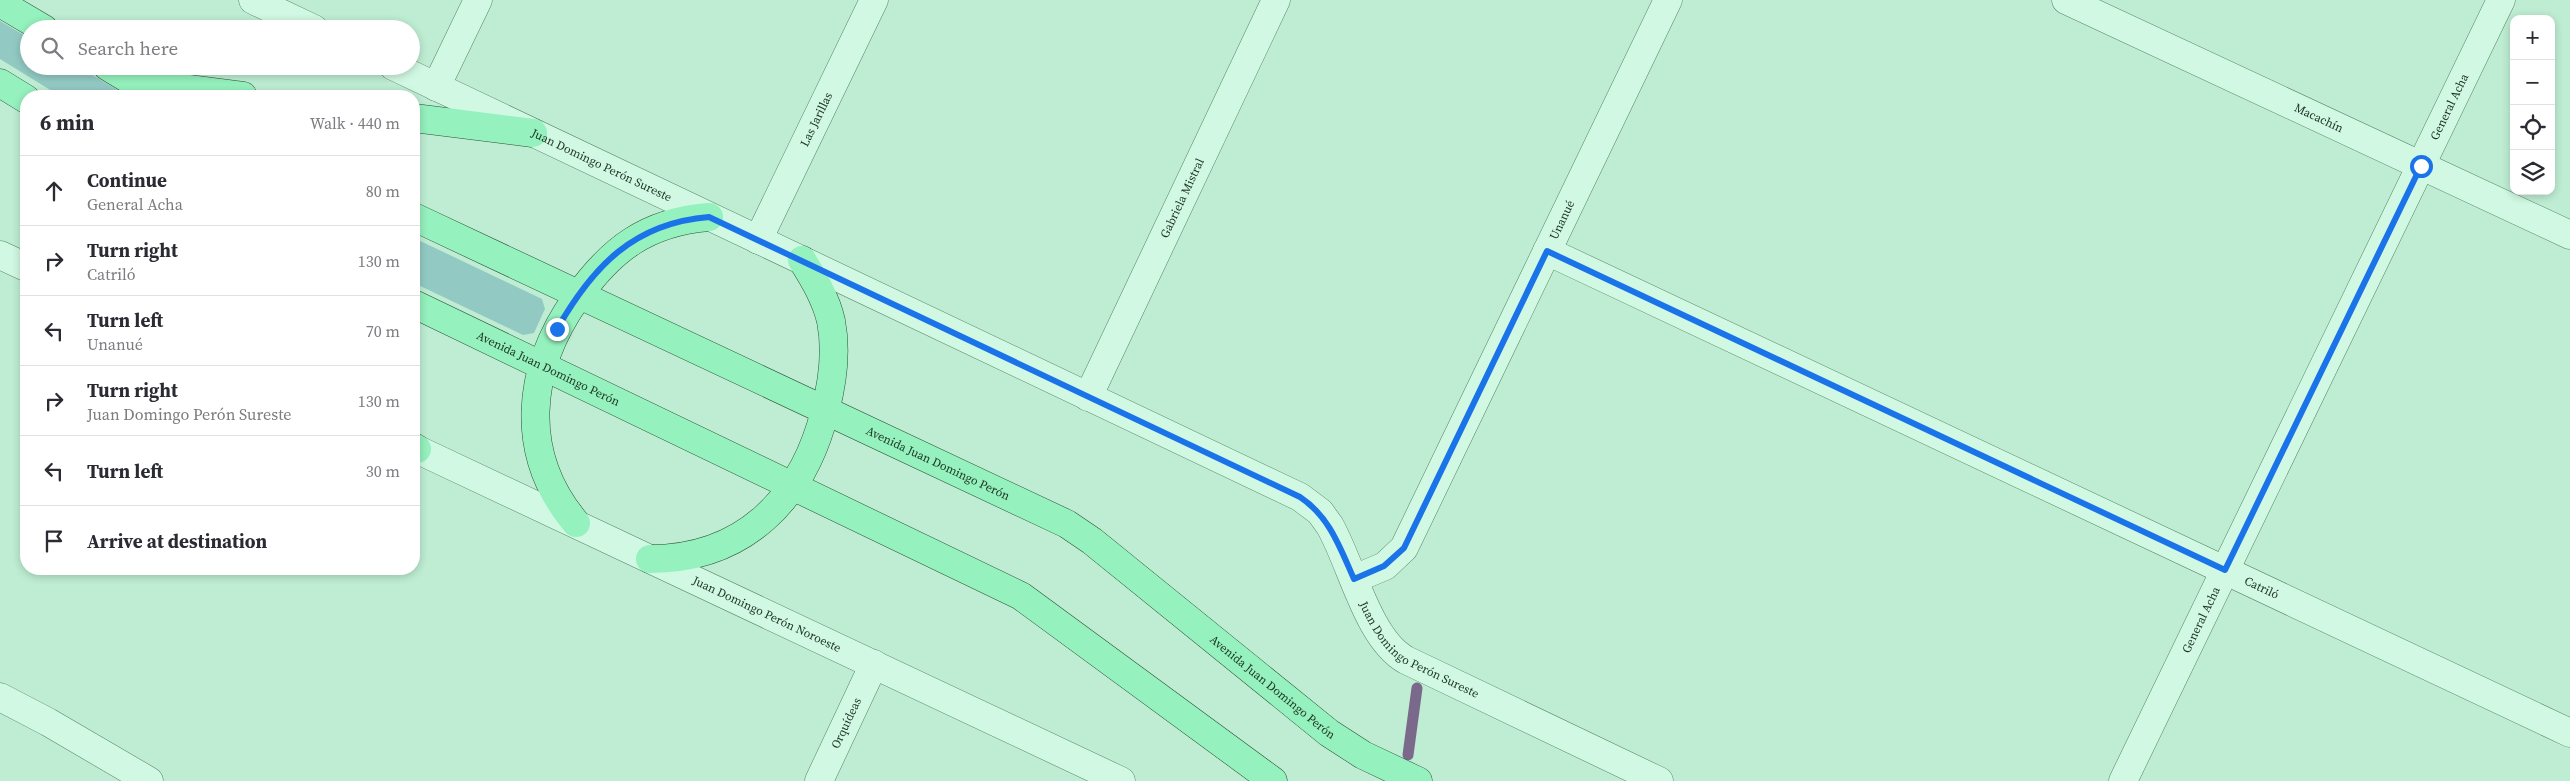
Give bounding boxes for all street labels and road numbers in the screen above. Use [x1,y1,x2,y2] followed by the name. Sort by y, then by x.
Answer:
[2426,70,2473,143] street label: General Acha
[796,90,836,149] street label: Las Jarillas
[2292,100,2346,136] street label: Macachín
[528,125,674,205] street label: Juan Domingo Perón Sureste
[1156,155,1208,241] street label: Gabriela Mistral
[1546,198,1578,242] street label: Unanué
[474,327,622,410] street label: Avenida Juan Domingo Perón
[864,423,1012,504] street label: Avenida Juan Domingo Perón
[689,572,844,656] street label: Juan Domingo Perón Noroeste
[2242,573,2282,603] street label: Catriló
[2178,583,2224,656] street label: General Acha
[1355,598,1482,702] street label: Juan Domingo Perón Sureste
[1206,632,1338,743] street label: Avenida Juan Domingo Perón
[827,695,865,751] street label: Orquídeas

